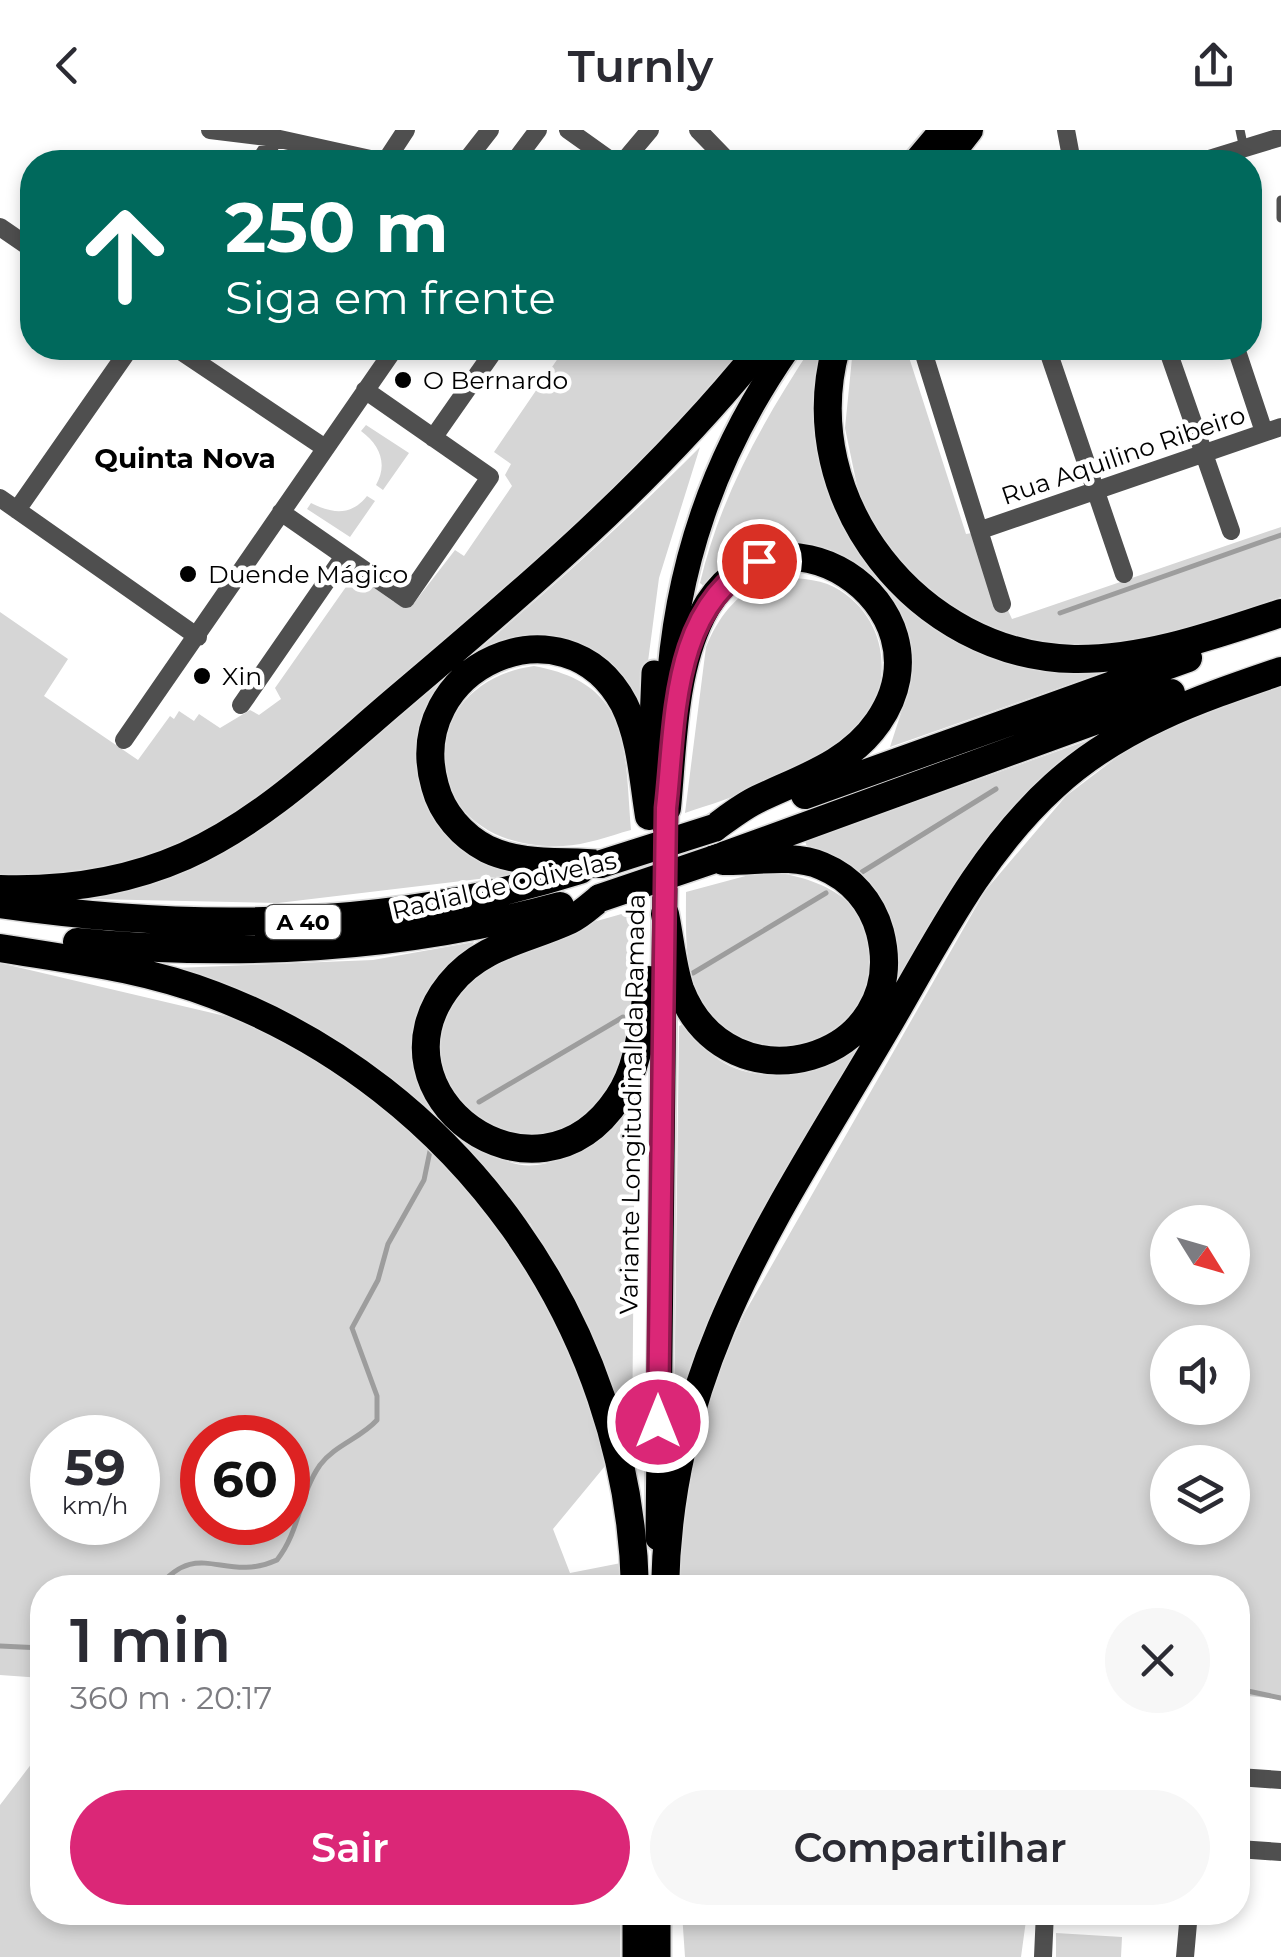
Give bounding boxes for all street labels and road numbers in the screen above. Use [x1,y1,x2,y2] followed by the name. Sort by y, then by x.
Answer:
[997,399,1249,511] street label: Rua Aquilino Ribeiro
[389,845,619,925] street label: Radial de Odivelas
[613,893,651,1315] street label: Variante Longitudinal da Ramada
[266,905,340,939] road number: A 40

